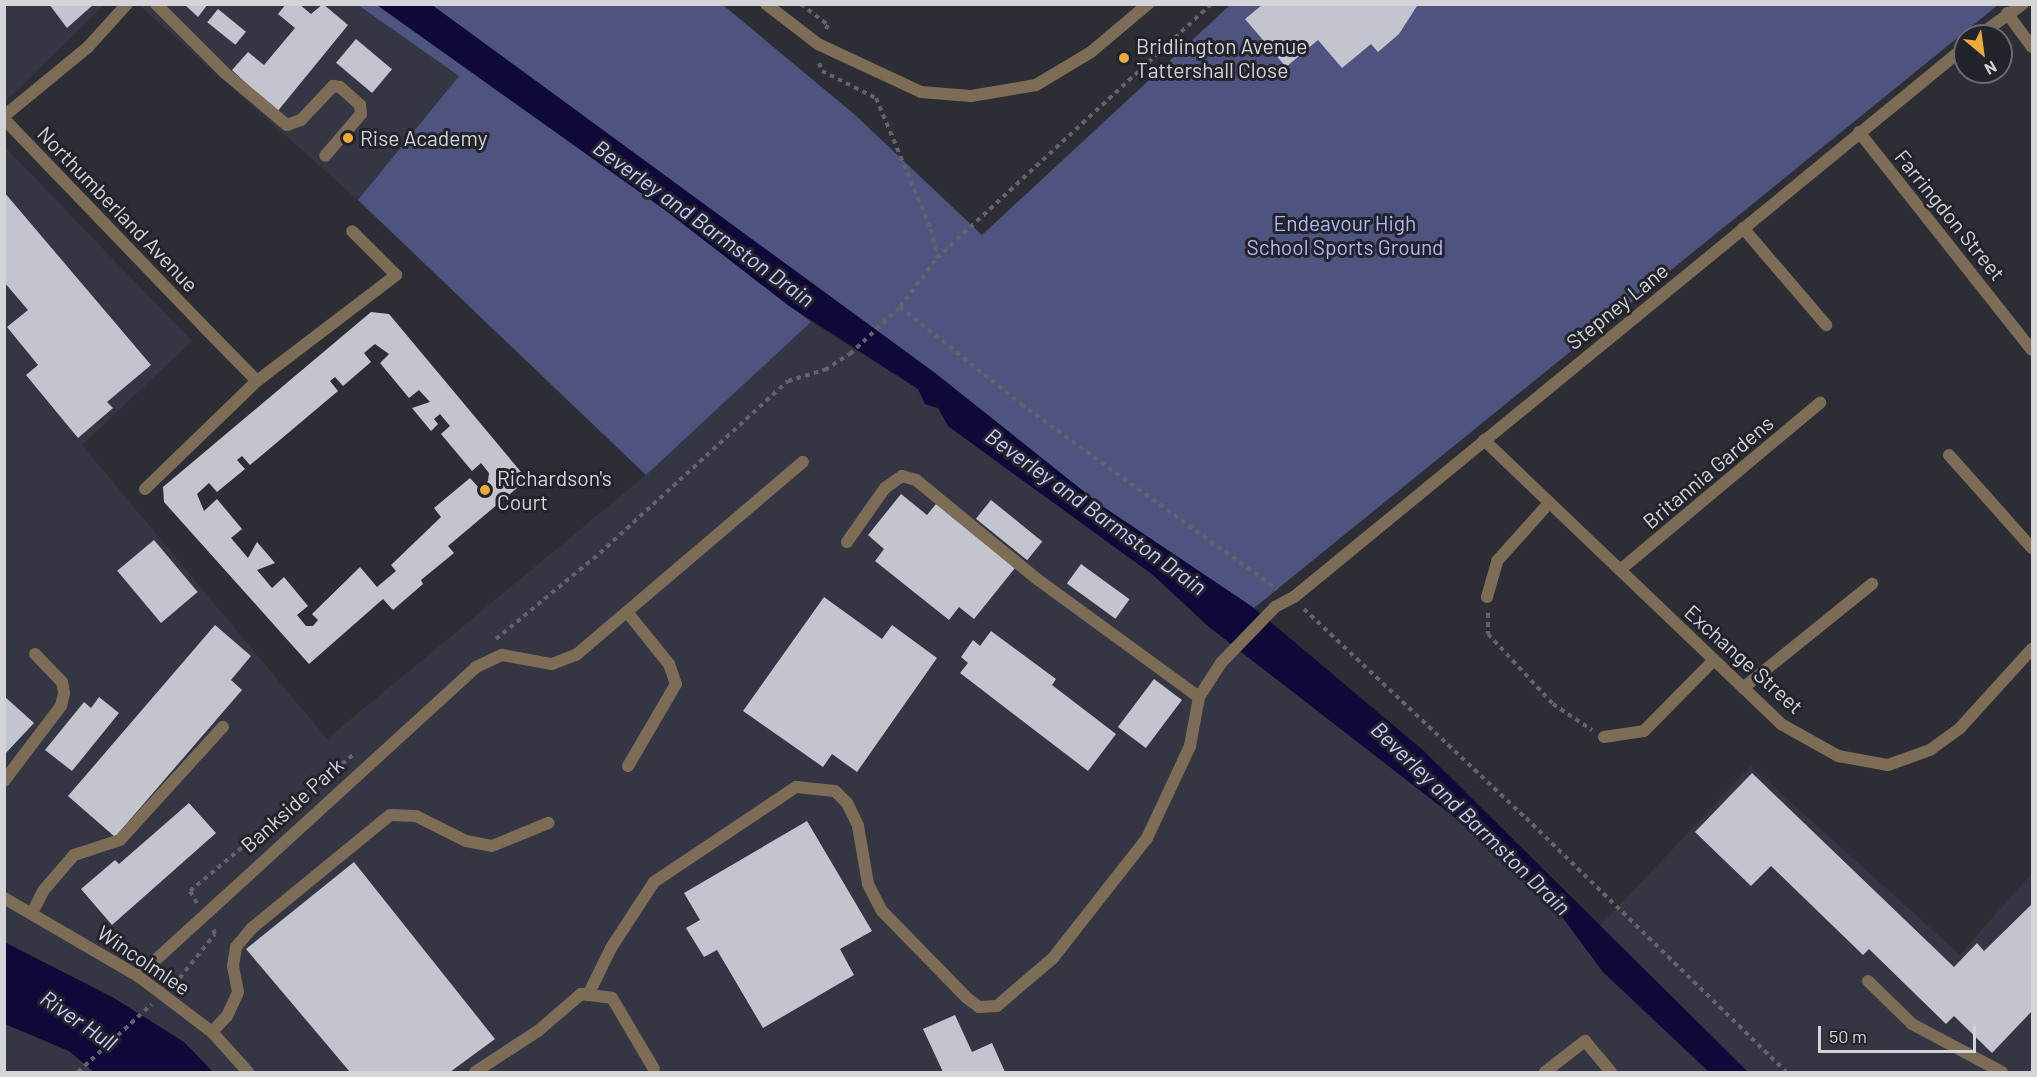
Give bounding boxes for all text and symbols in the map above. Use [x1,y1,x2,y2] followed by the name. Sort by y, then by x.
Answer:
[1953,24,2013,84] north arrow
[1136,33,1307,83] place label: Bridlington Avenue Tattershall Close
[1117,51,1131,65] marker: Bridlington Avenue Tattershall Close
[1982,58,2000,79] text: N
[32,121,204,297] street label: Northumberland Avenue
[360,125,487,151] place label: Rise Academy
[341,131,355,145] marker: Rise Academy
[588,134,820,312] water label: Beverley and Barmston Drain
[1890,145,2010,285] street label: Farringdon Street
[1246,210,1444,260] park label: Endeavour High School Sports Ground
[1561,257,1673,355] street label: Stepney Lane
[1638,410,1778,534] street label: Britannia Gardens
[980,422,1212,600] water label: Beverley and Barmston Drain
[497,465,612,515] place label: Richardson's Court
[478,483,492,497] marker: Richardson's Court
[1680,599,1808,719] street label: Exchange Street
[1366,716,1576,920] water label: Beverley and Barmston Drain
[236,752,348,858] street label: Bankside Park
[93,920,195,1000] street label: Wincolmlee
[36,984,122,1056] water label: River Hull
[1821,1014,1978,1052] scale bar
[1829,1025,1867,1047] text: 50 m

